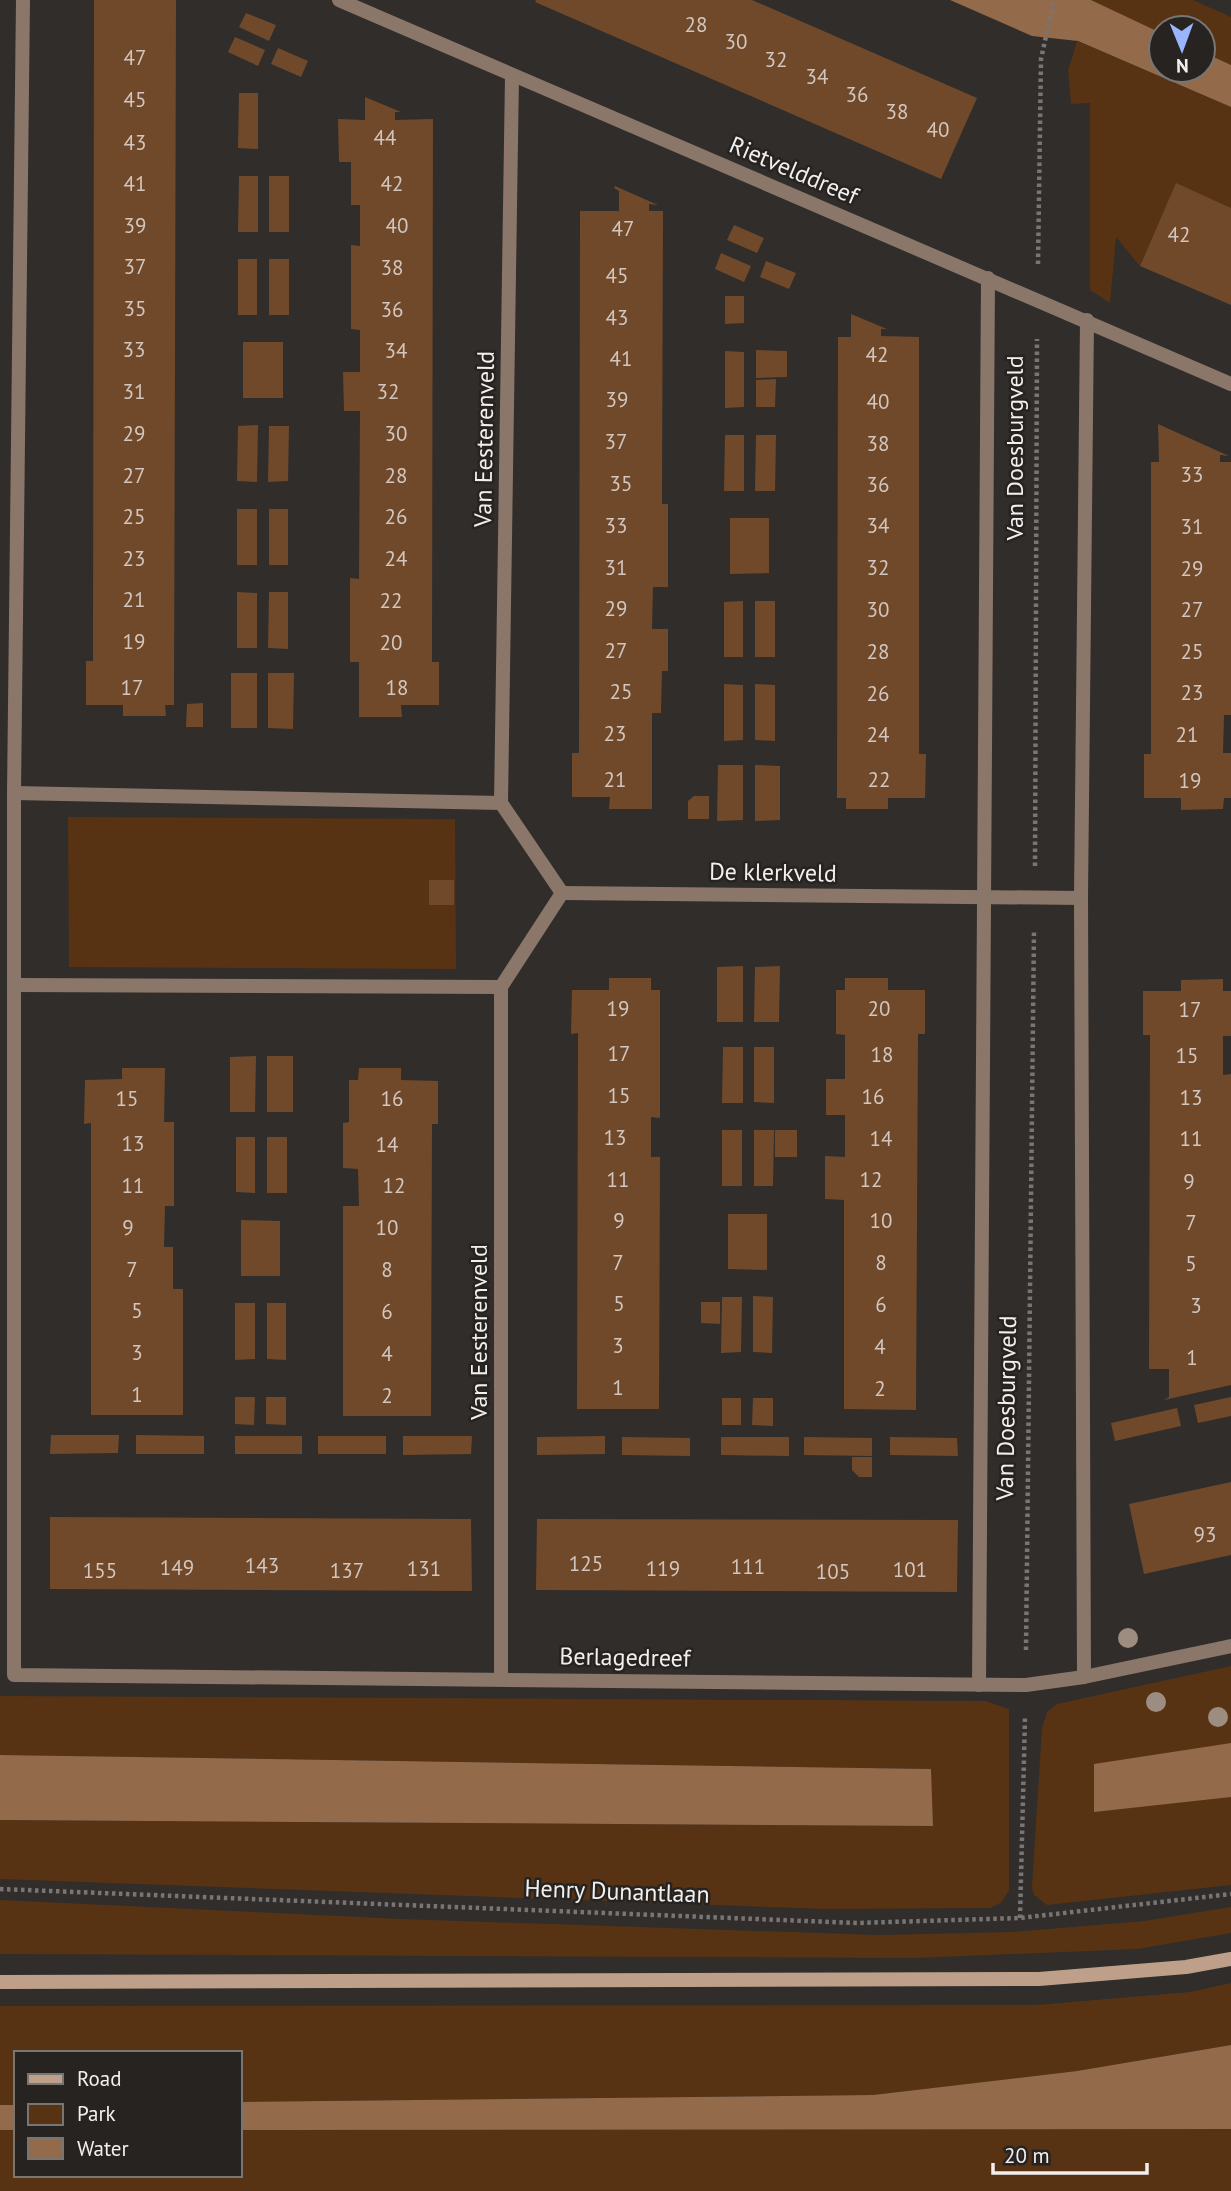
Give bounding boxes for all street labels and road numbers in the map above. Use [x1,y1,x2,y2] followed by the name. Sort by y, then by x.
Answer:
[725,129,864,212] street label: Rietvelddreef
[467,351,501,528] street label: Van Eesterenveld
[999,355,1030,542] street label: Van Doesburgveld
[709,855,837,889] street label: De klerkveld
[463,1244,494,1421] street label: Van Eesterenveld
[989,1315,1023,1502] street label: Van Doesburgveld
[559,1640,692,1674] street label: Berlagedreef
[524,1872,710,1910] street label: Henry Dunantlaan

